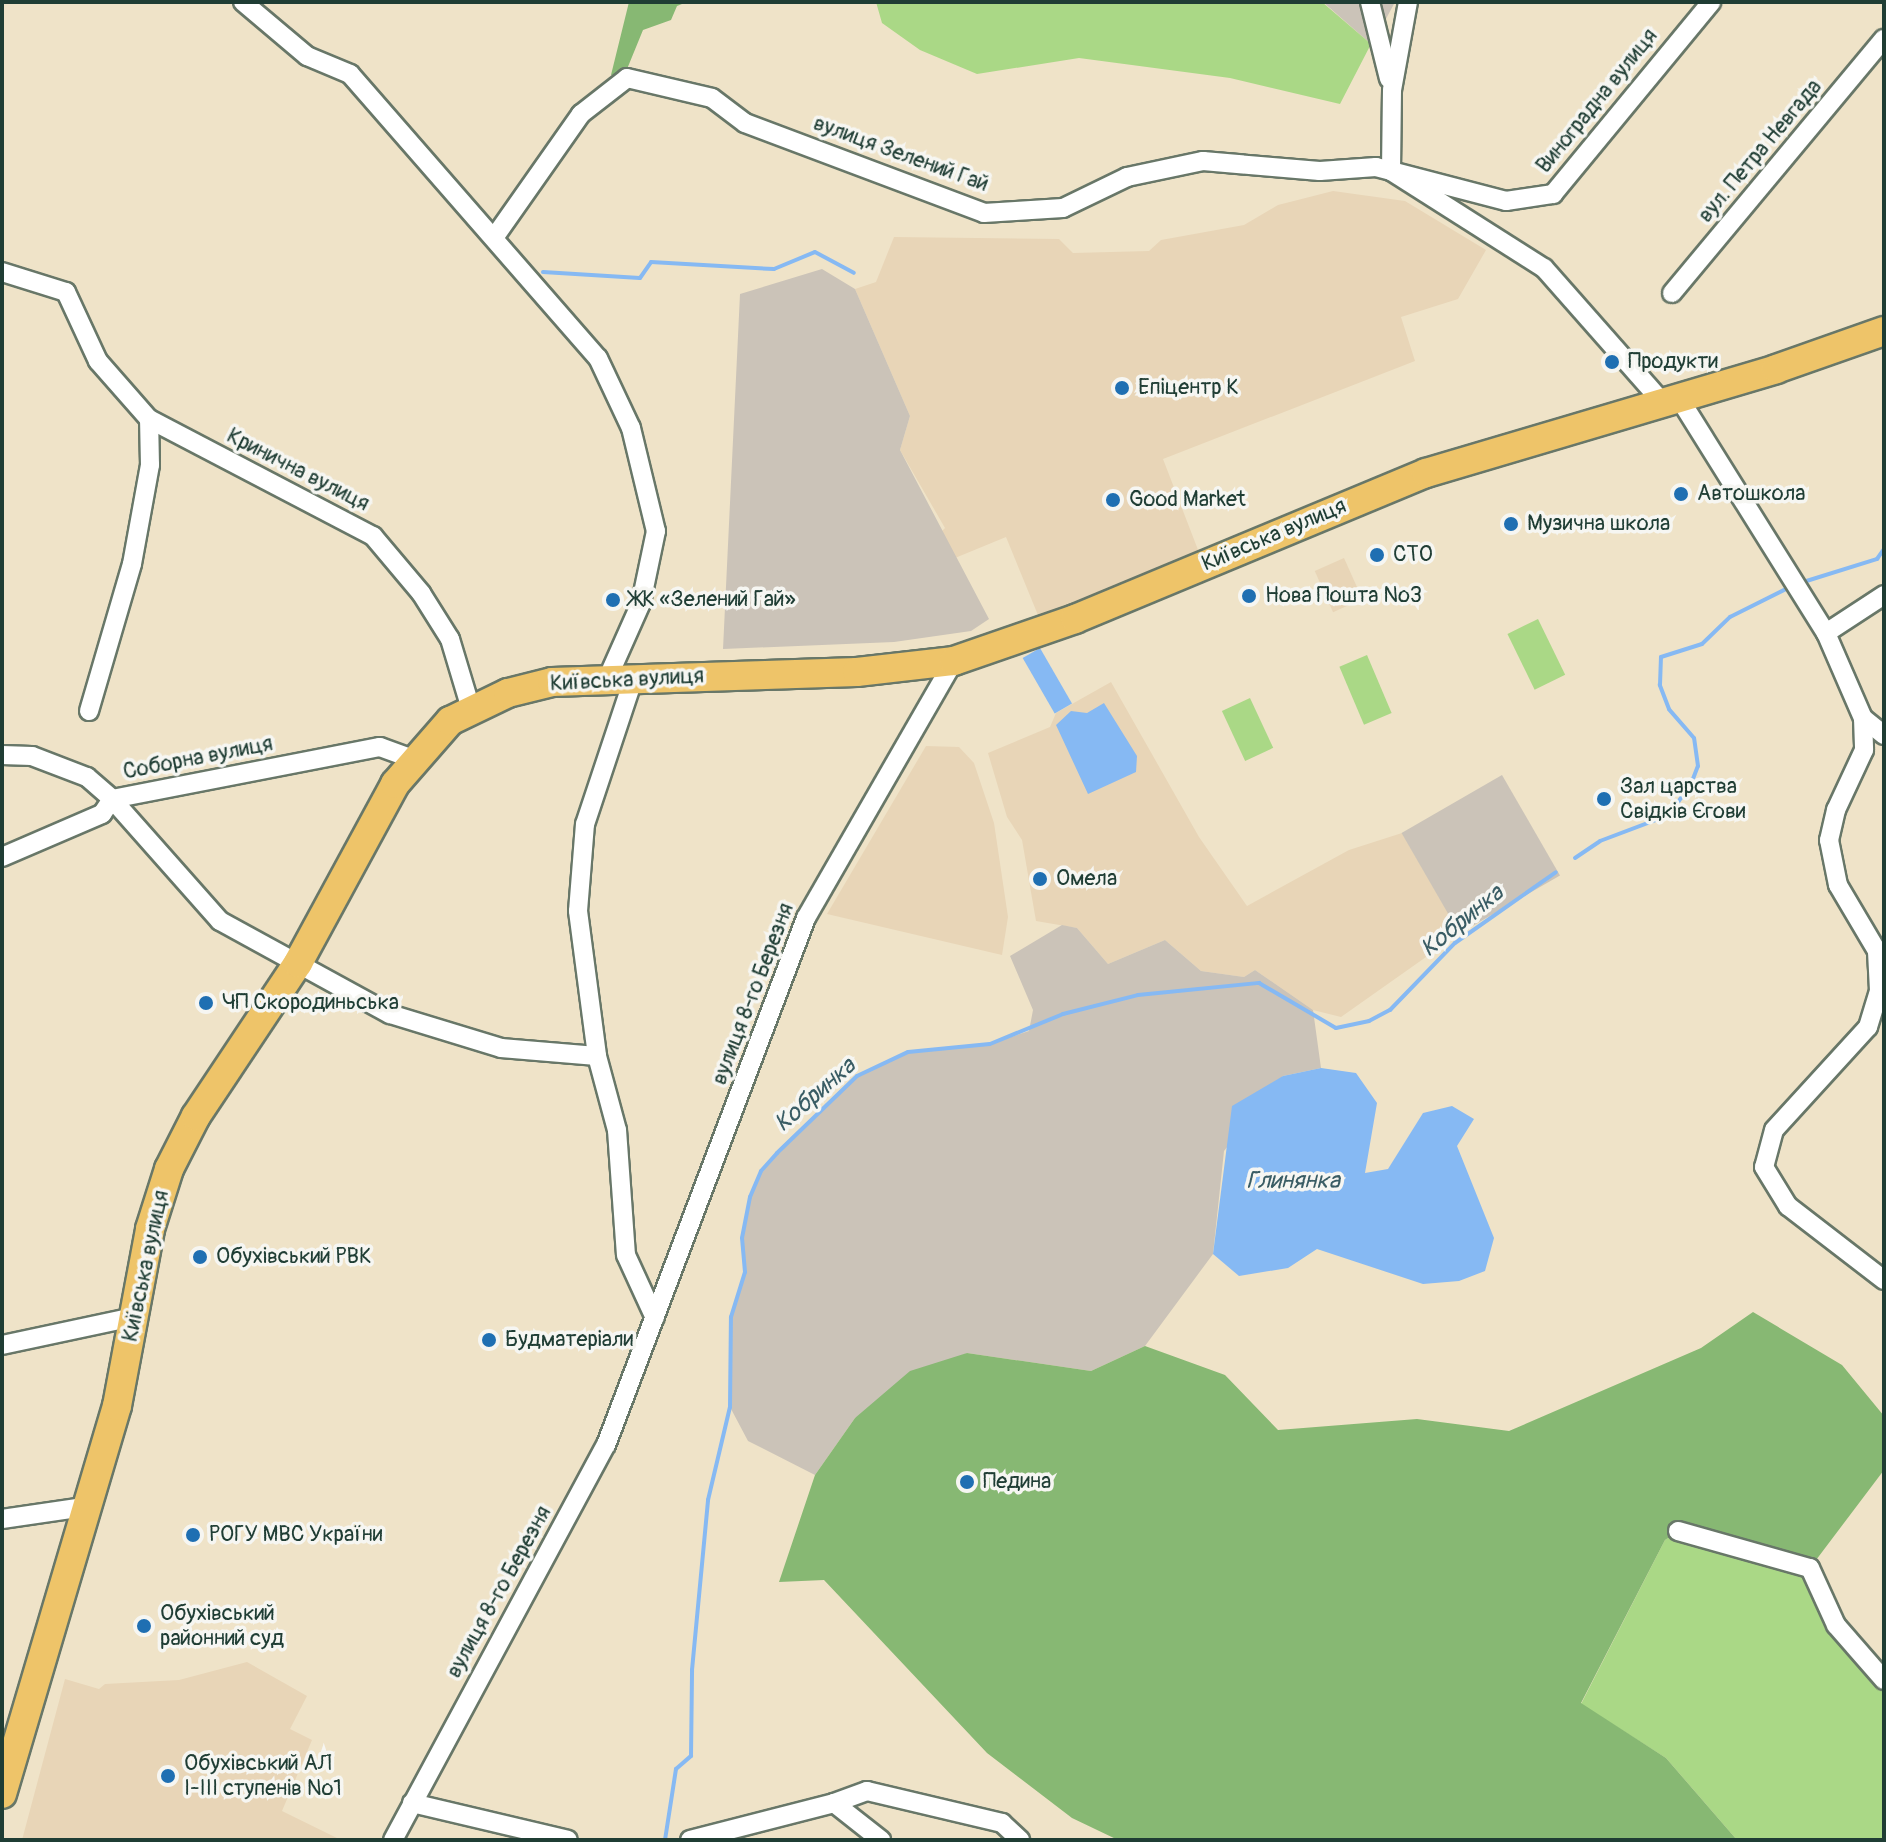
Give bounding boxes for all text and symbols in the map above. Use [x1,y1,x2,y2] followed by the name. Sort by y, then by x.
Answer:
[1531,24,1663,178] street label: Виноградна вулиця
[1692,74,1828,228] street label: вул. Петра Невгада
[810,110,992,198] street label: вулиця Зелений Гай
[1628,349,1718,375] place label: Продукти
[1603,353,1621,371] marker: Продукти
[1138,375,1239,401] place label: Епіцентр К
[1113,379,1131,397] marker: Епіцентр К
[222,423,374,517] street label: Кринична вулиця
[1697,481,1805,507] place label: Автошкола
[1672,485,1690,503] marker: Автошкола
[1129,487,1246,513] place label: Good Market
[1104,491,1122,509] marker: Good Market
[1198,493,1350,577] street label: Київська вулиця
[1527,511,1670,537] place label: Музична школа
[1502,515,1520,533] marker: Музична школа
[1393,542,1433,568] place label: СТО
[1368,546,1386,564] marker: СТО
[1265,583,1422,609] place label: Нова Пошта №3
[629,587,796,613] place label: ЖК «Зелений Гай»
[1240,587,1258,605] marker: Нова Пошта №3
[604,591,622,609] marker: ЖК «Зелений Гай»
[549,663,705,697] street label: Київська вулиця
[121,731,275,785] street label: Соборна вулиця
[1620,773,1746,824] place label: Зал царства Свідків Єгови
[1595,790,1613,808] marker: Зал царства Свідків Єгови
[1056,866,1117,892] place label: Омела
[1031,870,1049,888] marker: Омела
[1415,879,1509,963] water label: Кобринка
[706,900,800,1088] street label: вулиця 8-го Березня
[222,990,399,1016] place label: ЧП Скородиньська
[197,994,215,1012] marker: ЧП Скородиньська
[769,1052,861,1138] water label: Кобринка
[1246,1167,1340,1195] water label: Глинянка
[117,1188,175,1344] street label: Київська вулиця
[216,1244,372,1270] place label: Обухівський РВК
[191,1248,209,1266] marker: Обухівський РВК
[505,1327,633,1353] place label: Будматеріали
[480,1331,498,1349] marker: Будматеріали
[983,1469,1051,1495] place label: Педина
[958,1473,976,1491] marker: Педина
[441,1502,557,1682] street label: вулиця 8-го Березня
[209,1522,382,1548] place label: РОГУ МВС України
[184,1526,202,1544] marker: РОГУ МВС України
[160,1600,284,1652] place label: Обухівський районний суд
[135,1617,153,1635] marker: Обухівський районний суд
[184,1750,342,1802] place label: Обухівський АЛ І-ІІІ ступенів №1
[159,1767,177,1785] marker: Обухівський АЛ І-ІІІ ступенів №1

